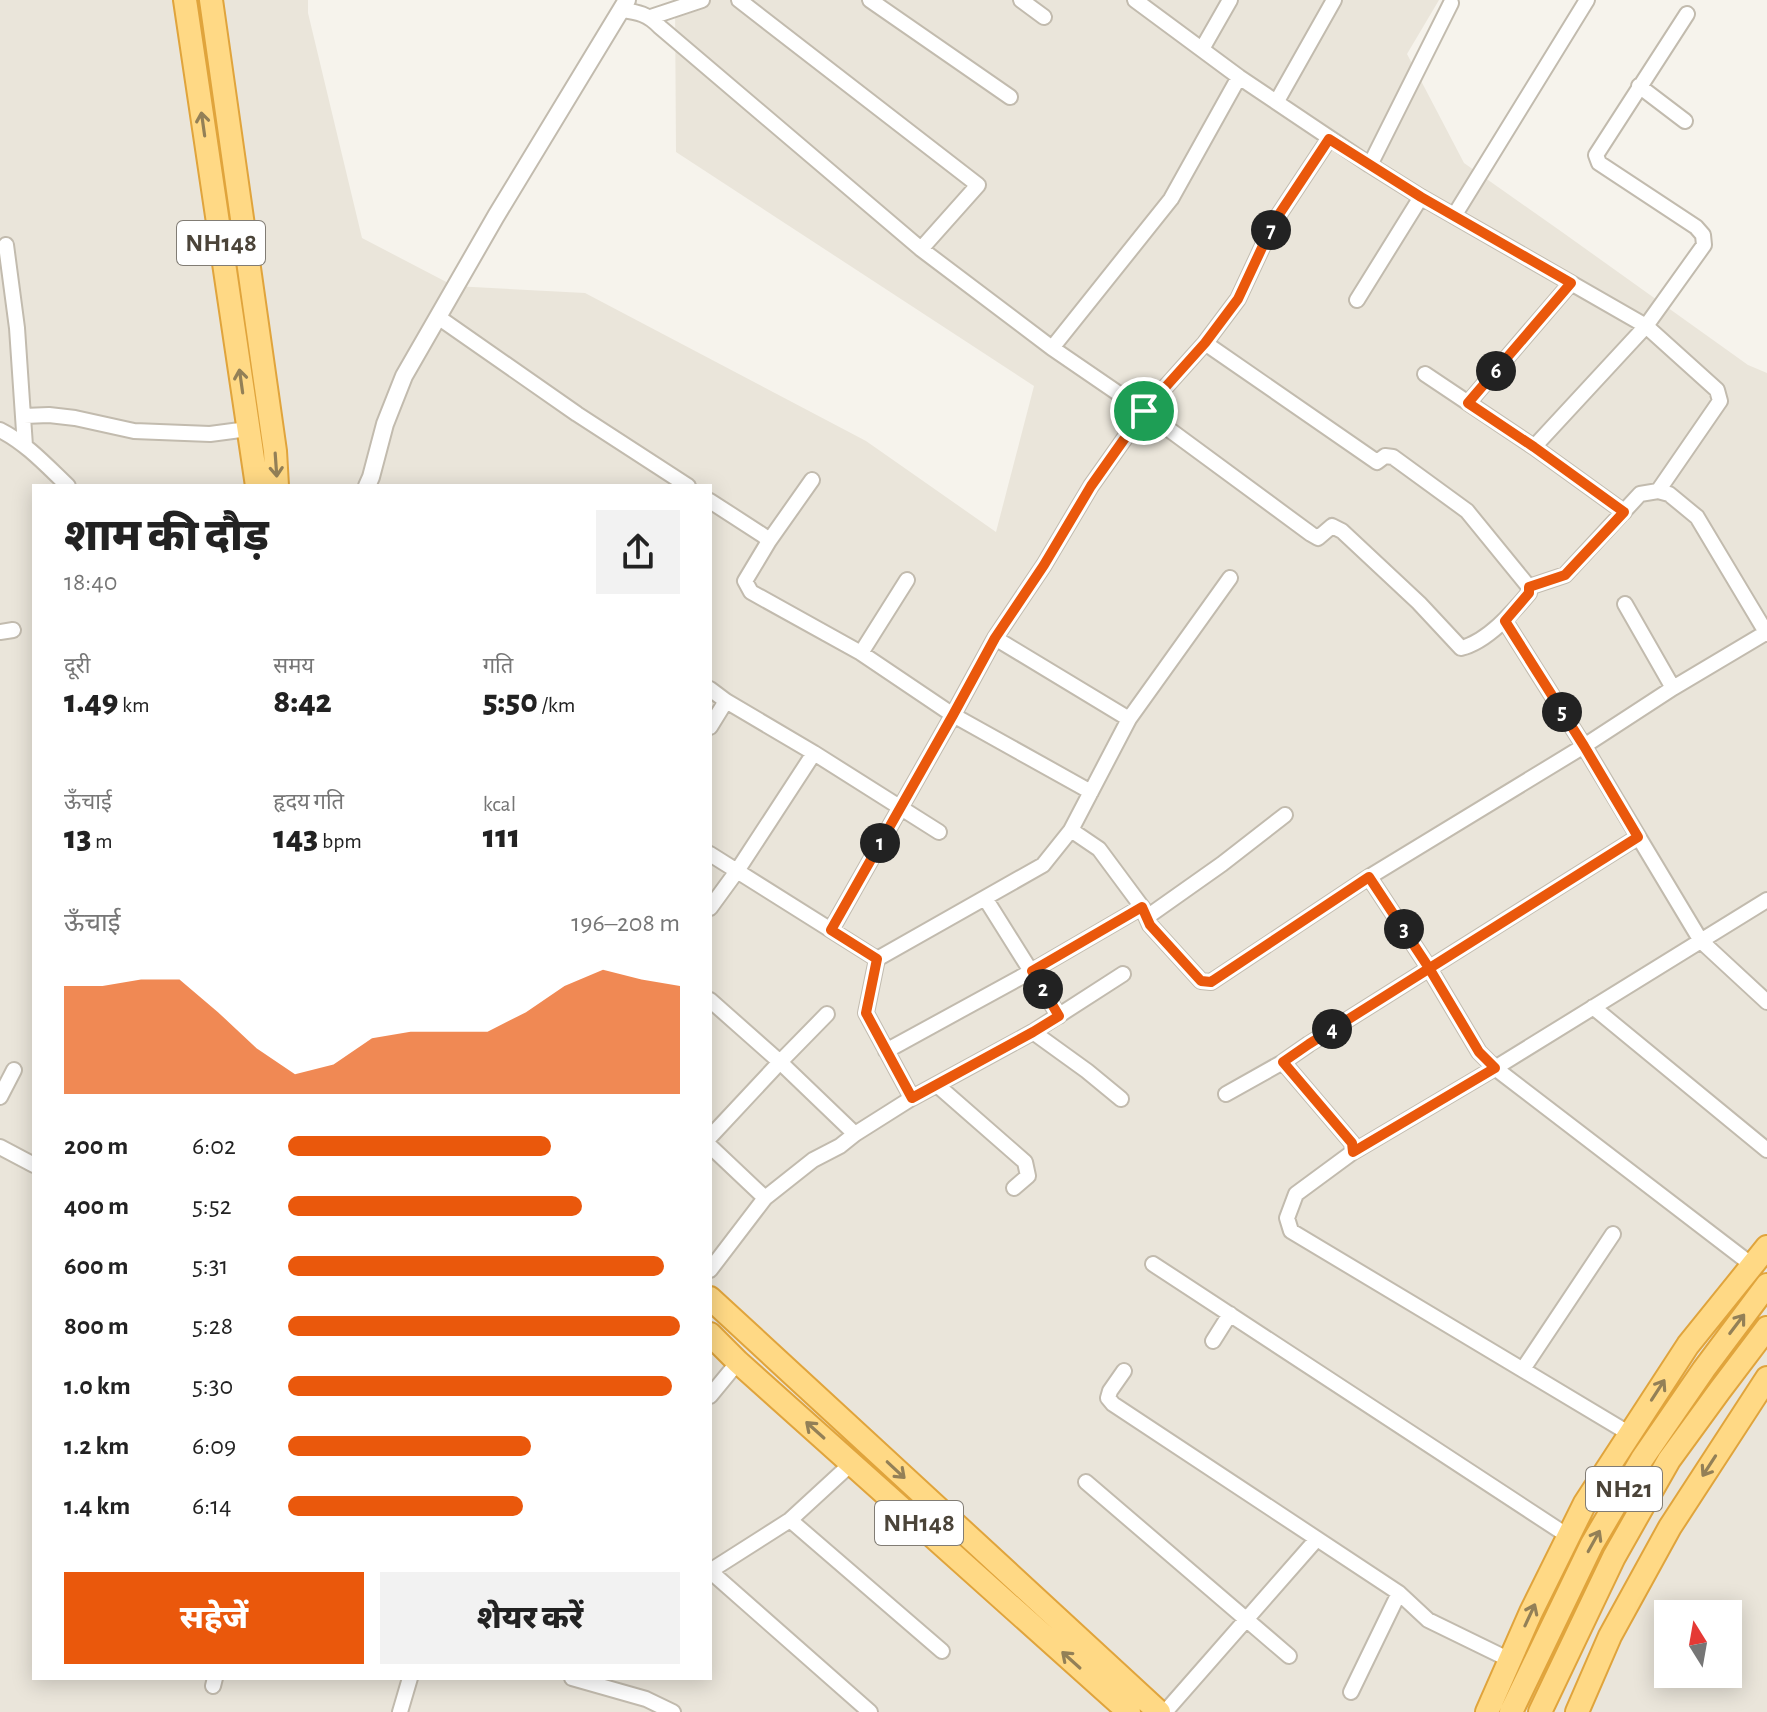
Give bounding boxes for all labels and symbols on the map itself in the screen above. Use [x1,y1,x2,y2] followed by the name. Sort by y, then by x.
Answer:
[195,112,210,137] one-way arrow
[1251,210,1291,250] pin: 7
[177,221,265,265] road number: NH148
[1476,351,1516,391] pin: 6
[233,369,248,394] one-way arrow
[1110,377,1178,445] pin
[269,451,284,478] one-way arrow
[1542,692,1582,732] pin: 5
[860,823,900,863] pin: 1
[1384,909,1424,949] pin: 3
[1023,969,1063,1009] pin: 2
[1312,1009,1352,1049] pin: 4
[1729,1314,1746,1336] one-way arrow
[1651,1379,1667,1402] one-way arrow
[805,1422,825,1440] one-way arrow
[1700,1455,1717,1477] one-way arrow
[886,1460,906,1479] one-way arrow
[1586,1467,1662,1511] road number: NH21
[875,1501,963,1545] road number: NH148
[1586,1530,1602,1553] one-way arrow
[1654,1600,1742,1688] north arrow
[1523,1603,1538,1628] one-way arrow
[1062,1651,1082,1669] one-way arrow

